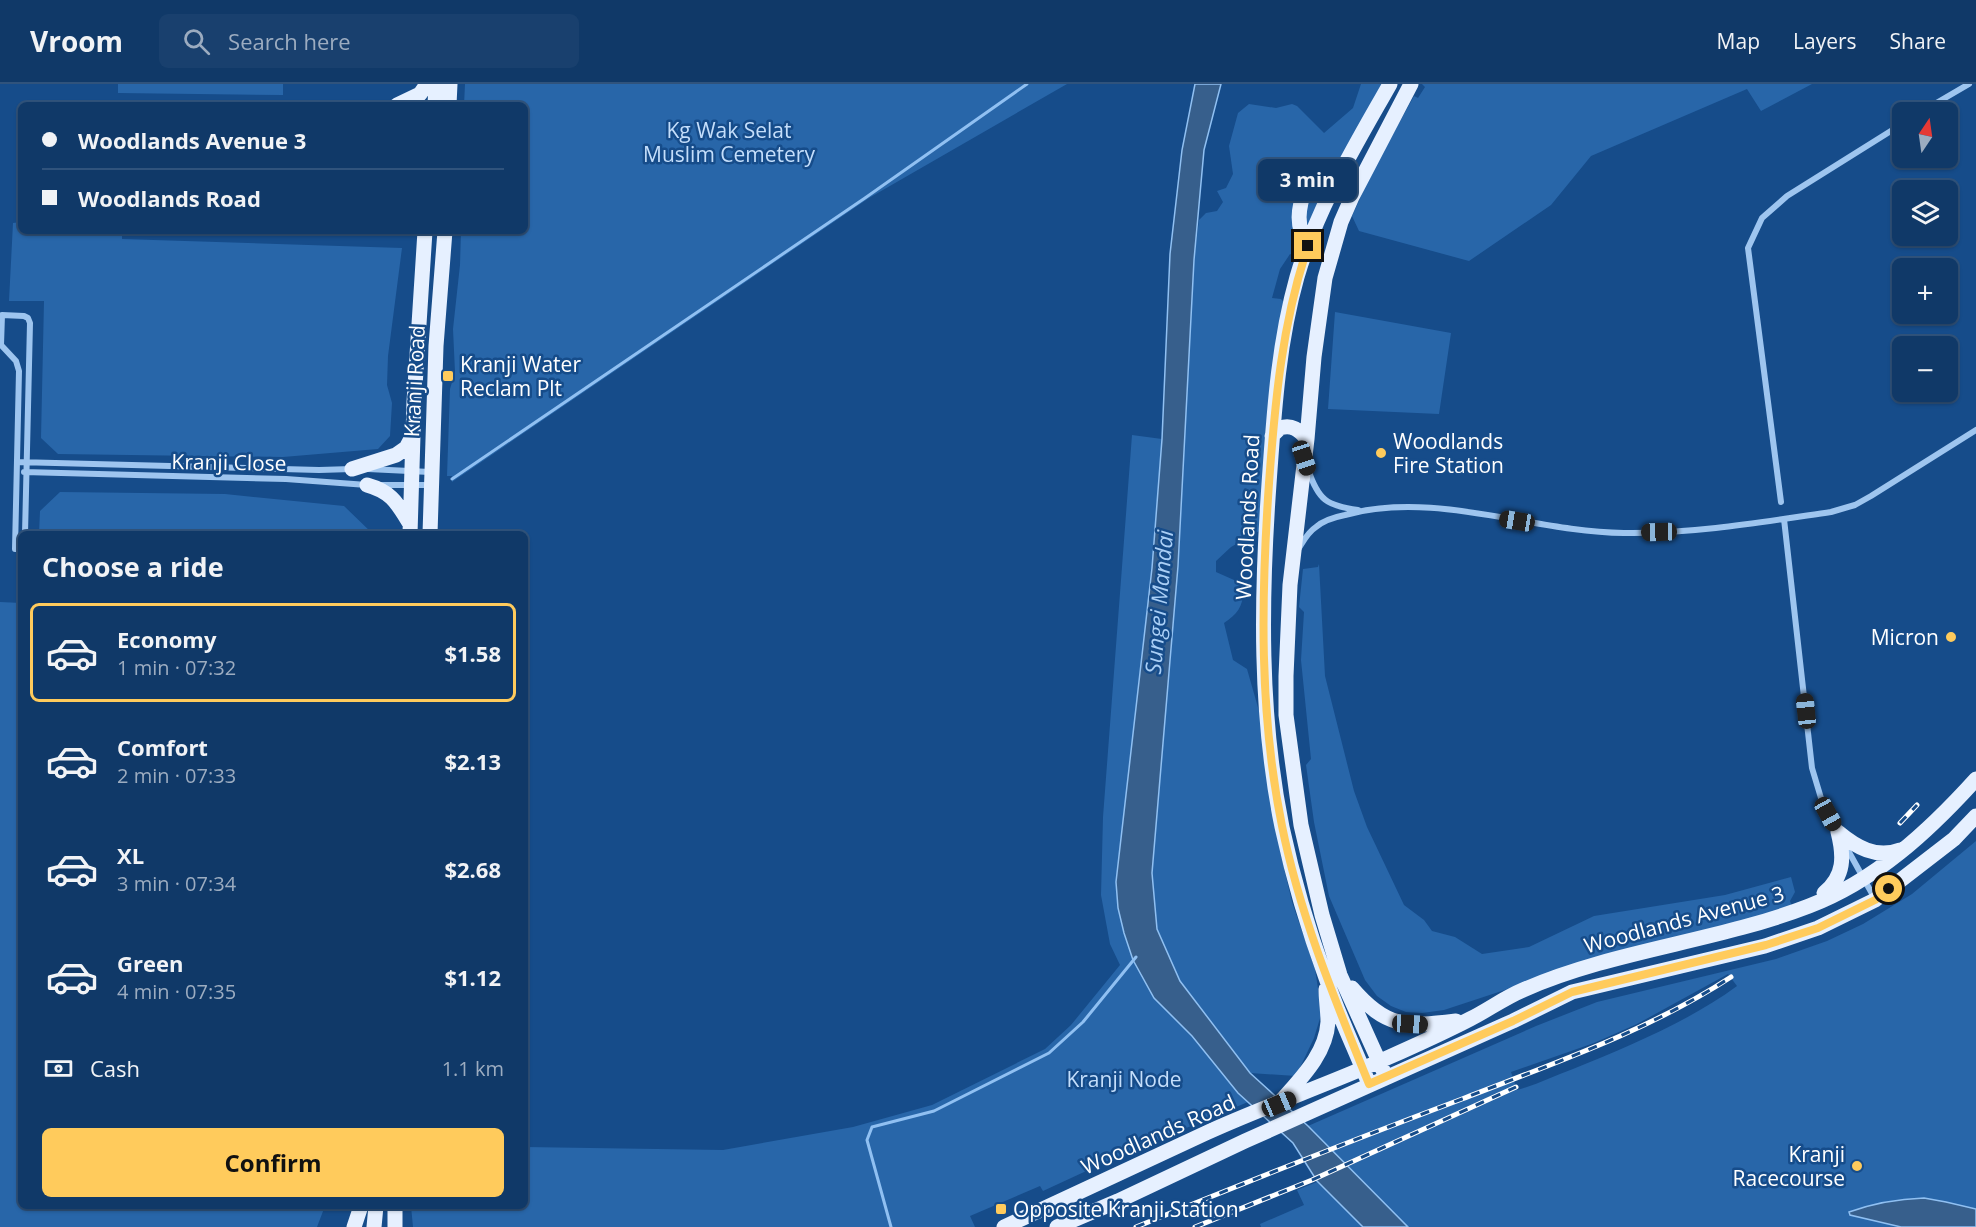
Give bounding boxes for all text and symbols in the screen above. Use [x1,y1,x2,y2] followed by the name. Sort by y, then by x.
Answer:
[159,14,579,68] search box
[30,22,123,60] text: Vroom
[180,25,213,58] icon: search
[228,26,351,56] text: Search here
[1717,27,1760,55] text: Map
[1793,27,1857,55] text: Layers
[1890,27,1946,55] text: Share
[1892,102,1958,168] north arrow
[1892,102,1958,402] map controls
[643,116,815,168] park label: Kg Wak Selat Muslim Cemetery
[78,125,306,155] text: Woodlands Avenue 3
[1258,159,1358,201] callout: 3 min
[1280,166,1335,193] text: 3 min
[1892,180,1958,246] button: layers
[78,183,261,213] text: Woodlands Road
[1294,232,1321,259] route end
[1892,258,1958,324] button: +
[397,324,431,438] street label: Kranji Road
[1892,336,1958,402] button: −
[460,350,581,402] place label: Kranji Water Reclam Plt
[441,369,455,383] marker: Kranji Water Reclam Plt
[1393,427,1504,479] place label: Woodlands Fire Station
[1229,433,1265,601] street label: Woodlands Road
[1290,438,1318,478] car
[1374,446,1388,460] marker: Woodlands Fire Station
[171,447,287,477] street label: Kranji Close
[1498,509,1536,533] car
[1641,523,1677,541] car
[1137,528,1179,675] water label: Sungei Mandai
[42,548,224,585] text: Choose a ride
[1871,623,1939,651] place label: Micron
[117,624,216,654] text: Economy
[45,626,99,680] icon: car
[1944,630,1958,644] marker: Micron
[444,638,501,668] text: $1.58
[117,654,236,681] text: 1 min · 07:32
[1795,692,1817,730] car
[117,732,208,762] text: Comfort
[45,734,99,788] icon: car
[444,746,501,776] text: $2.13
[117,762,236,789] text: 2 min · 07:33
[1811,794,1845,834] car
[117,840,144,870] text: XL
[45,842,99,896] icon: car
[444,854,501,884] text: $2.68
[117,870,236,897] text: 3 min · 07:34
[1875,875,1902,902] route start
[1581,879,1787,959] street label: Woodlands Avenue 3
[117,948,183,978] text: Green
[45,950,99,1004] icon: car
[444,962,501,992] text: $1.12
[117,978,236,1005] text: 4 min · 07:35
[1392,1014,1428,1034] car
[42,1052,75,1085] icon: cash
[90,1053,140,1083] text: Cash
[442,1055,504,1082] text: 1.1 km
[1066,1065,1182,1093] park label: Kranji Node
[1077,1087,1239,1181] street label: Woodlands Road
[1259,1089,1299,1119] car
[42,1128,504,1197] button: Confirm
[1733,1140,1845,1192] place label: Kranji Racecourse
[1850,1159,1864,1173] marker: Kranji Racecourse
[1013,1195,1239,1223] place label: Opposite Kranji Station
[994,1202,1008,1216] marker: Opposite Kranji Station

